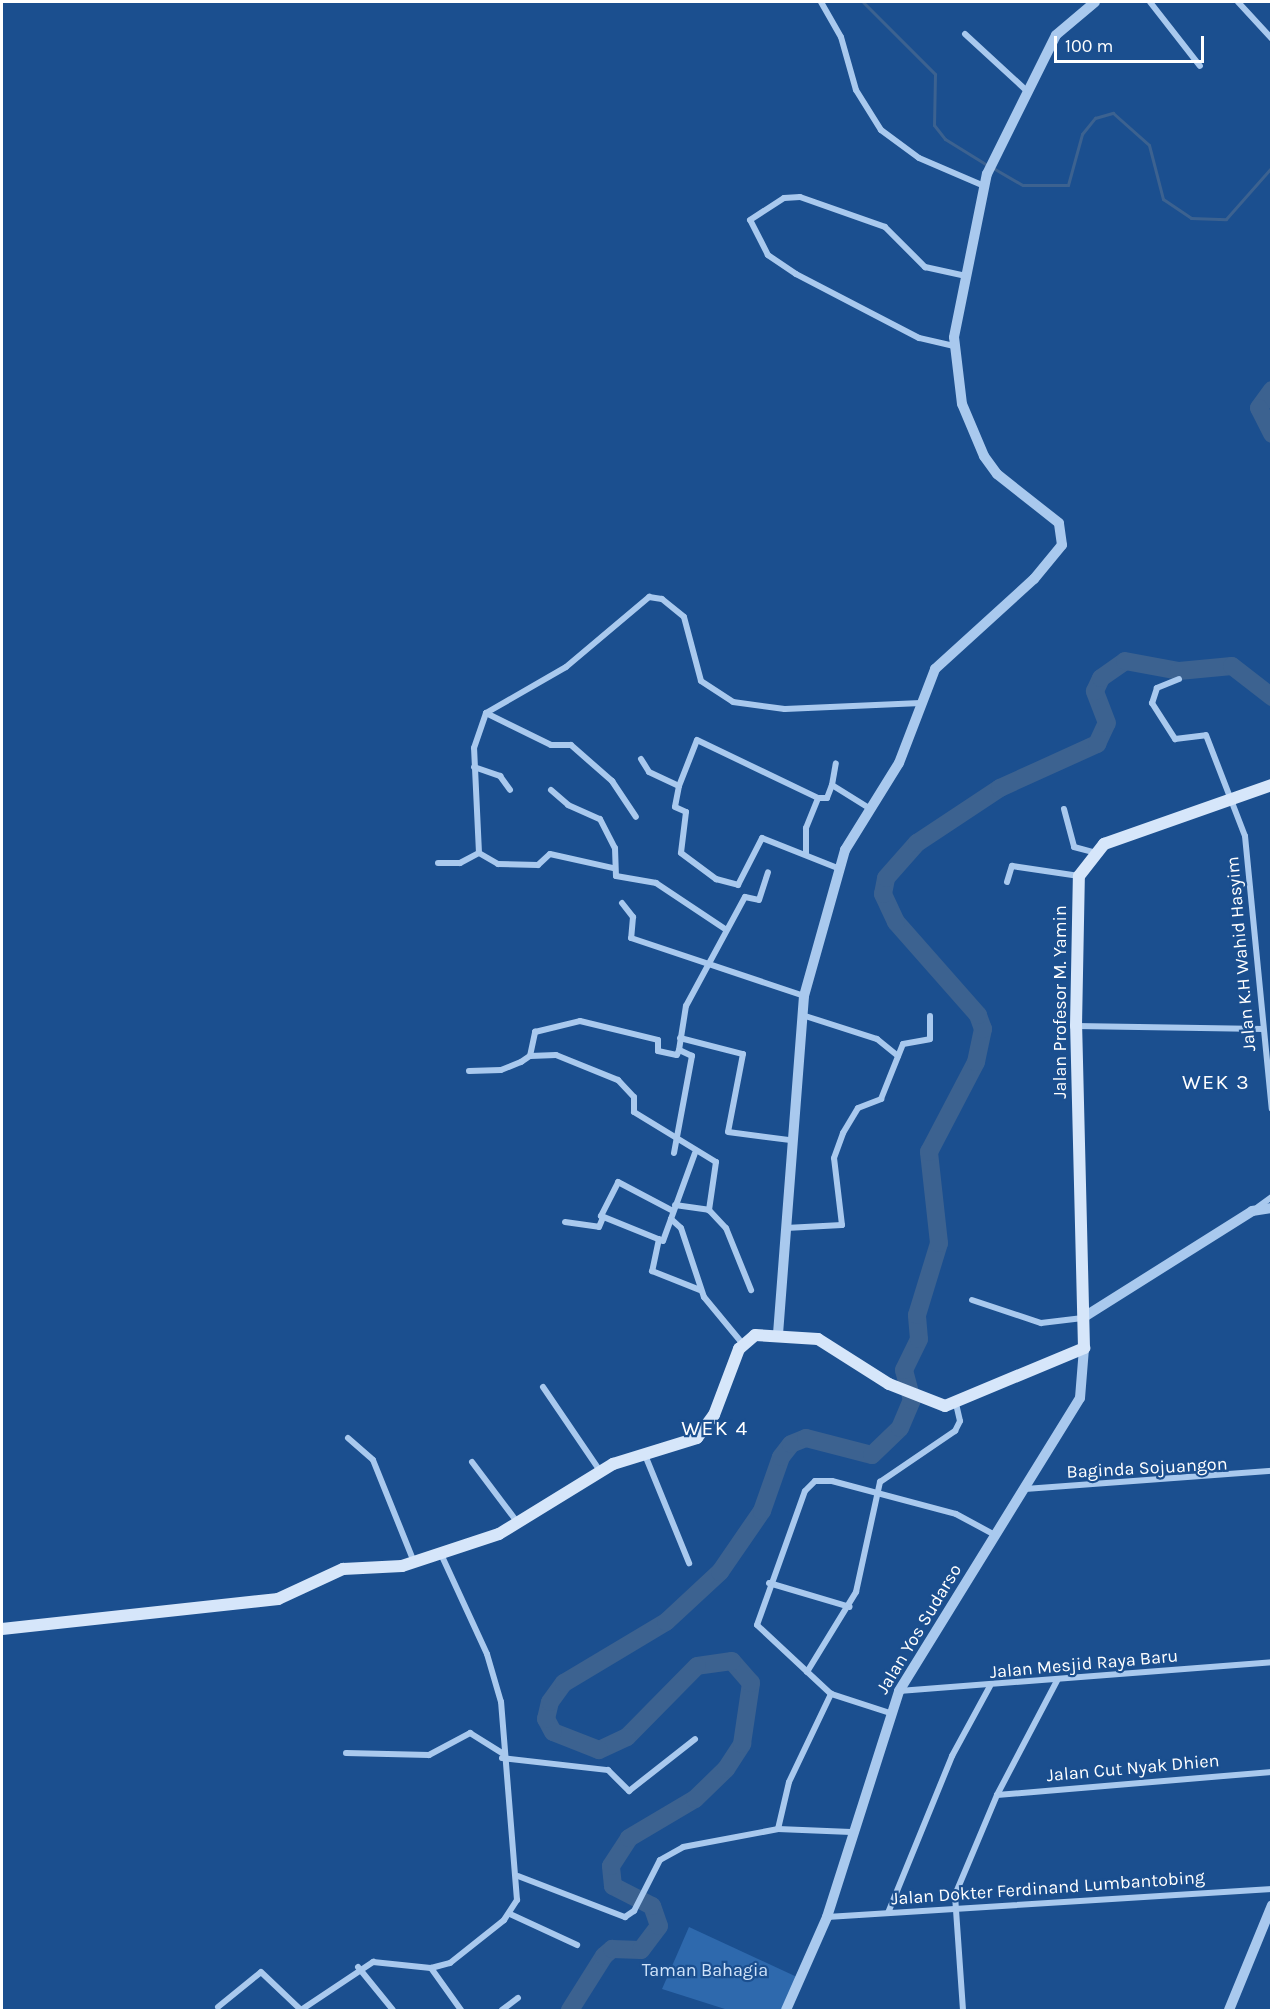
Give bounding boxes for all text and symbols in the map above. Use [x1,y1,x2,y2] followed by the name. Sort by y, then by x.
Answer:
[1057,24,1207,62] scale bar
[1065,35,1113,57] text: 100 m
[1222,855,1260,1053] street label: Jalan K.H Wahid Hasyim
[1049,905,1071,1099] street label: Jalan Profesor M. Yamin
[1182,1069,1250,1095] district label: WEK 3
[681,1415,749,1441] district label: WEK 4
[1066,1453,1228,1483] street label: Baginda Sojuangon
[872,1560,966,1698] street label: Jalan Yos Sudarso
[989,1645,1179,1683] street label: Jalan Mesjid Raya Baru
[1046,1750,1220,1786] street label: Jalan Cut Nyak Dhien
[890,1866,1206,1910] street label: Jalan Dokter Ferdinand Lumbantobing
[642,1959,768,1981] park label: Taman Bahagia

